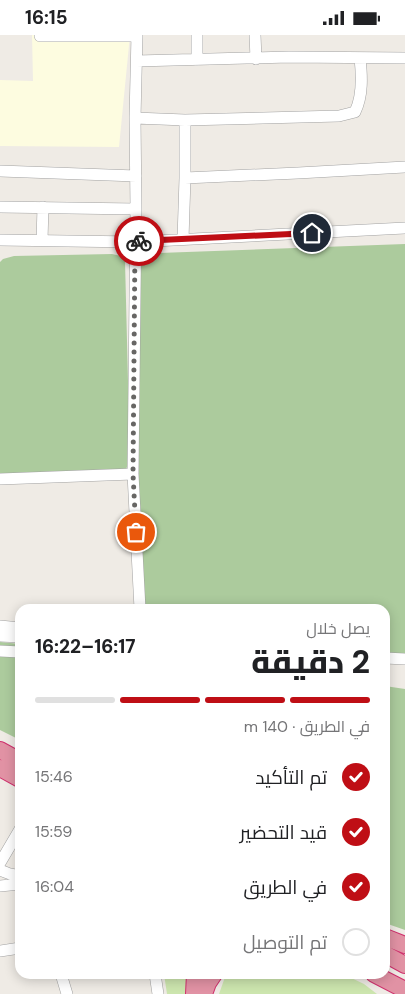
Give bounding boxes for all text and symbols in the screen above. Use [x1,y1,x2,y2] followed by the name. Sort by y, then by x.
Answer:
[25,5,68,30] text: 16:15
[291,212,333,254] pin
[114,216,164,266] courier
[298,219,326,247] icon: home
[125,227,153,255] icon: bike
[115,511,157,553] pin
[122,518,150,546] icon: bag
[306,618,370,639] text: يصل خلال
[35,634,136,659] text: 16:17–16:22
[251,641,370,683] text: 2 دقيقة
[244,716,370,737] text: في الطريق · 140 m
[342,763,370,791] icon: check
[255,765,327,790] text: تم التأكيد
[35,766,73,787] text: 15:46
[342,818,370,846] icon: check
[240,820,327,845] text: قيد التحضير
[35,821,72,842] text: 15:59
[342,873,370,901] icon: check
[244,875,327,900] text: في الطريق
[35,876,74,897] text: 16:04
[243,930,327,955] text: تم التوصيل

